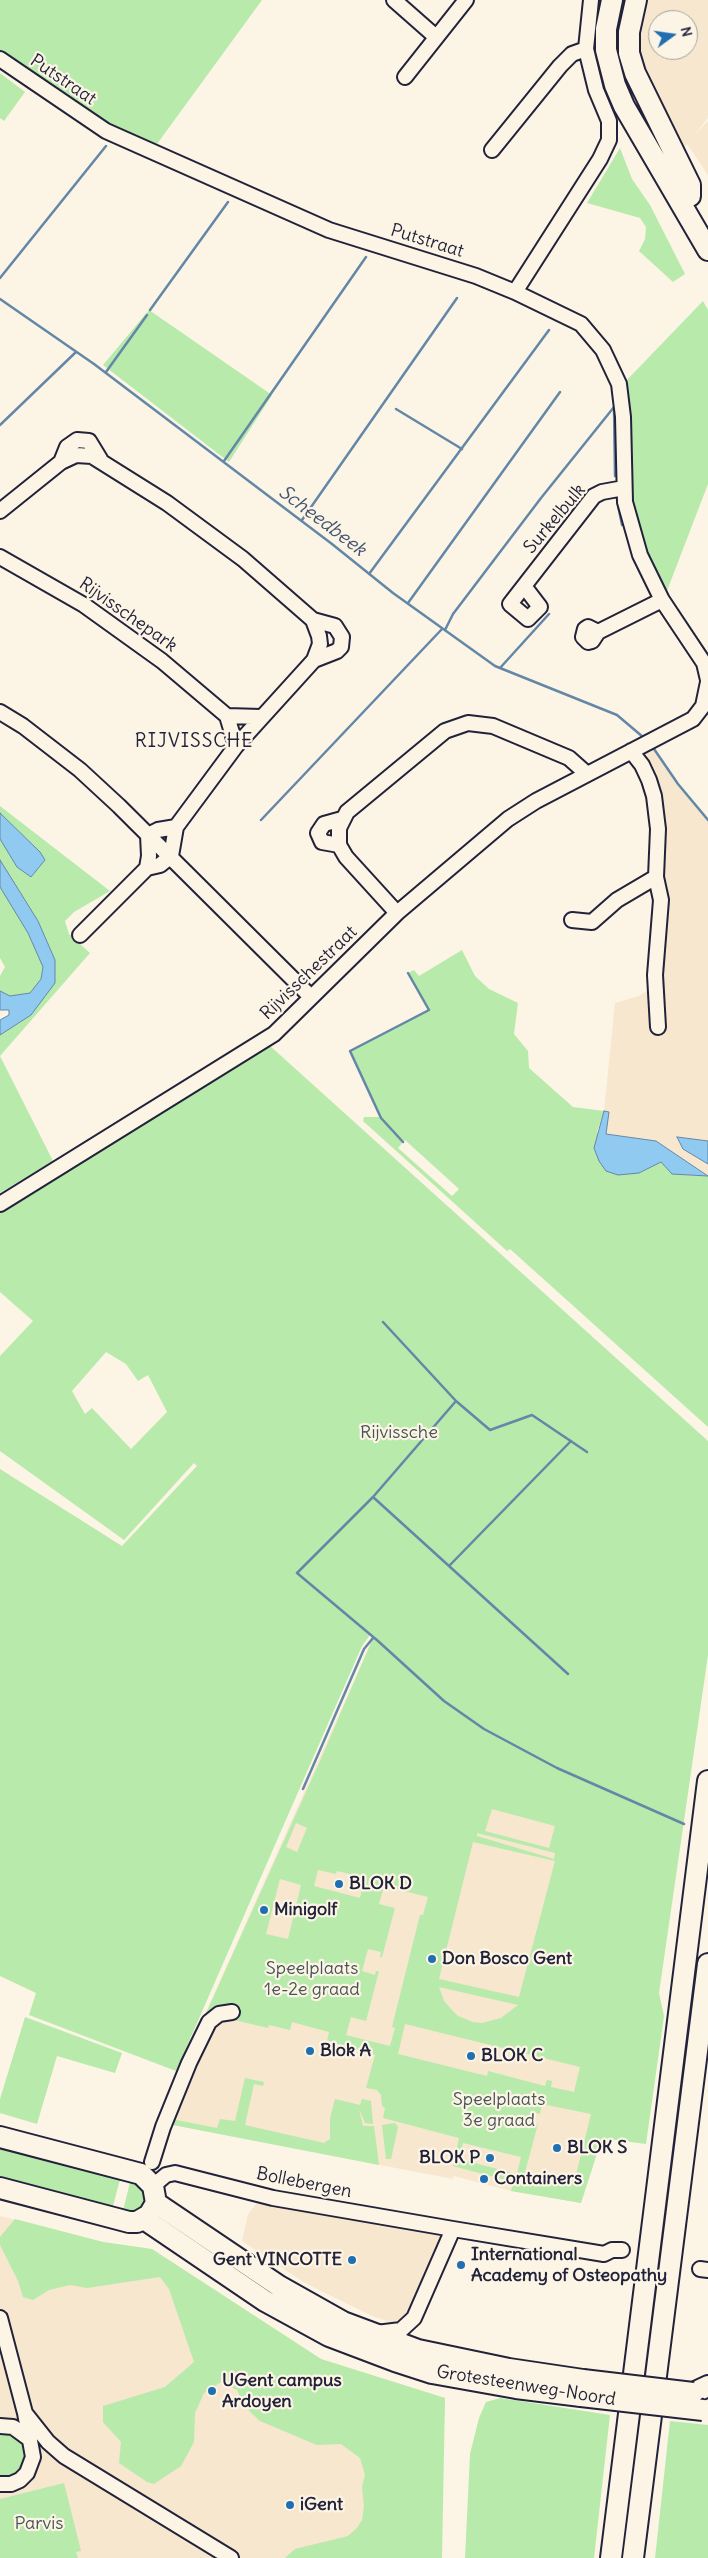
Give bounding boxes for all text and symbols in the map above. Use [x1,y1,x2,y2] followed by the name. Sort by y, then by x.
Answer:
[648,10,698,60] north arrow
[677,25,696,38] text: N
[26,50,100,110] street label: Putstraat
[388,220,466,262] street label: Putstraat
[520,480,590,558] street label: Surkelbulk
[274,481,370,561] water label: Scheedbeek
[75,573,181,657] street label: Rijvisschepark
[133,731,255,753] district label: RIJVISSCHE
[256,922,362,1024] street label: Rijvisschestraat
[360,1422,438,1444] park label: Rijvissche
[349,1873,412,1895] place label: BLOK D
[333,1878,345,1890] marker: BLOK D
[274,1899,337,1921] place label: Minigolf
[258,1904,270,1916] marker: Minigolf
[442,1948,572,1970] place label: Don Bosco Gent
[426,1953,438,1965] marker: Don Bosco Gent
[264,1958,360,2000] park label: Speelplaats 1e-2e graad
[320,2040,371,2062] place label: Blok A
[304,2045,316,2057] marker: Blok A
[481,2045,543,2067] place label: BLOK C
[465,2050,477,2062] marker: BLOK C
[453,2089,545,2132] park label: Speelplaats 3e graad
[567,2137,627,2159] place label: BLOK S
[551,2142,563,2154] marker: BLOK S
[419,2147,480,2169] place label: BLOK P
[484,2152,496,2164] marker: BLOK P
[255,2163,353,2203] street label: Bollebergen
[494,2168,582,2190] place label: Containers
[478,2173,490,2185] marker: Containers
[471,2244,667,2286] place label: International Academy of Osteopathy
[213,2249,342,2271] place label: Gent VINCOTTE
[346,2254,358,2266] marker: Gent VINCOTTE
[455,2259,467,2271] marker: International Academy of Osteopathy
[435,2361,617,2411] street label: Grotesteenweg-Noord
[222,2370,342,2412] place label: UGent campus Ardoyen
[206,2385,218,2397] marker: UGent campus Ardoyen
[300,2494,343,2516] place label: iGent
[284,2499,296,2511] marker: iGent
[15,2513,63,2535] park label: Parvis

